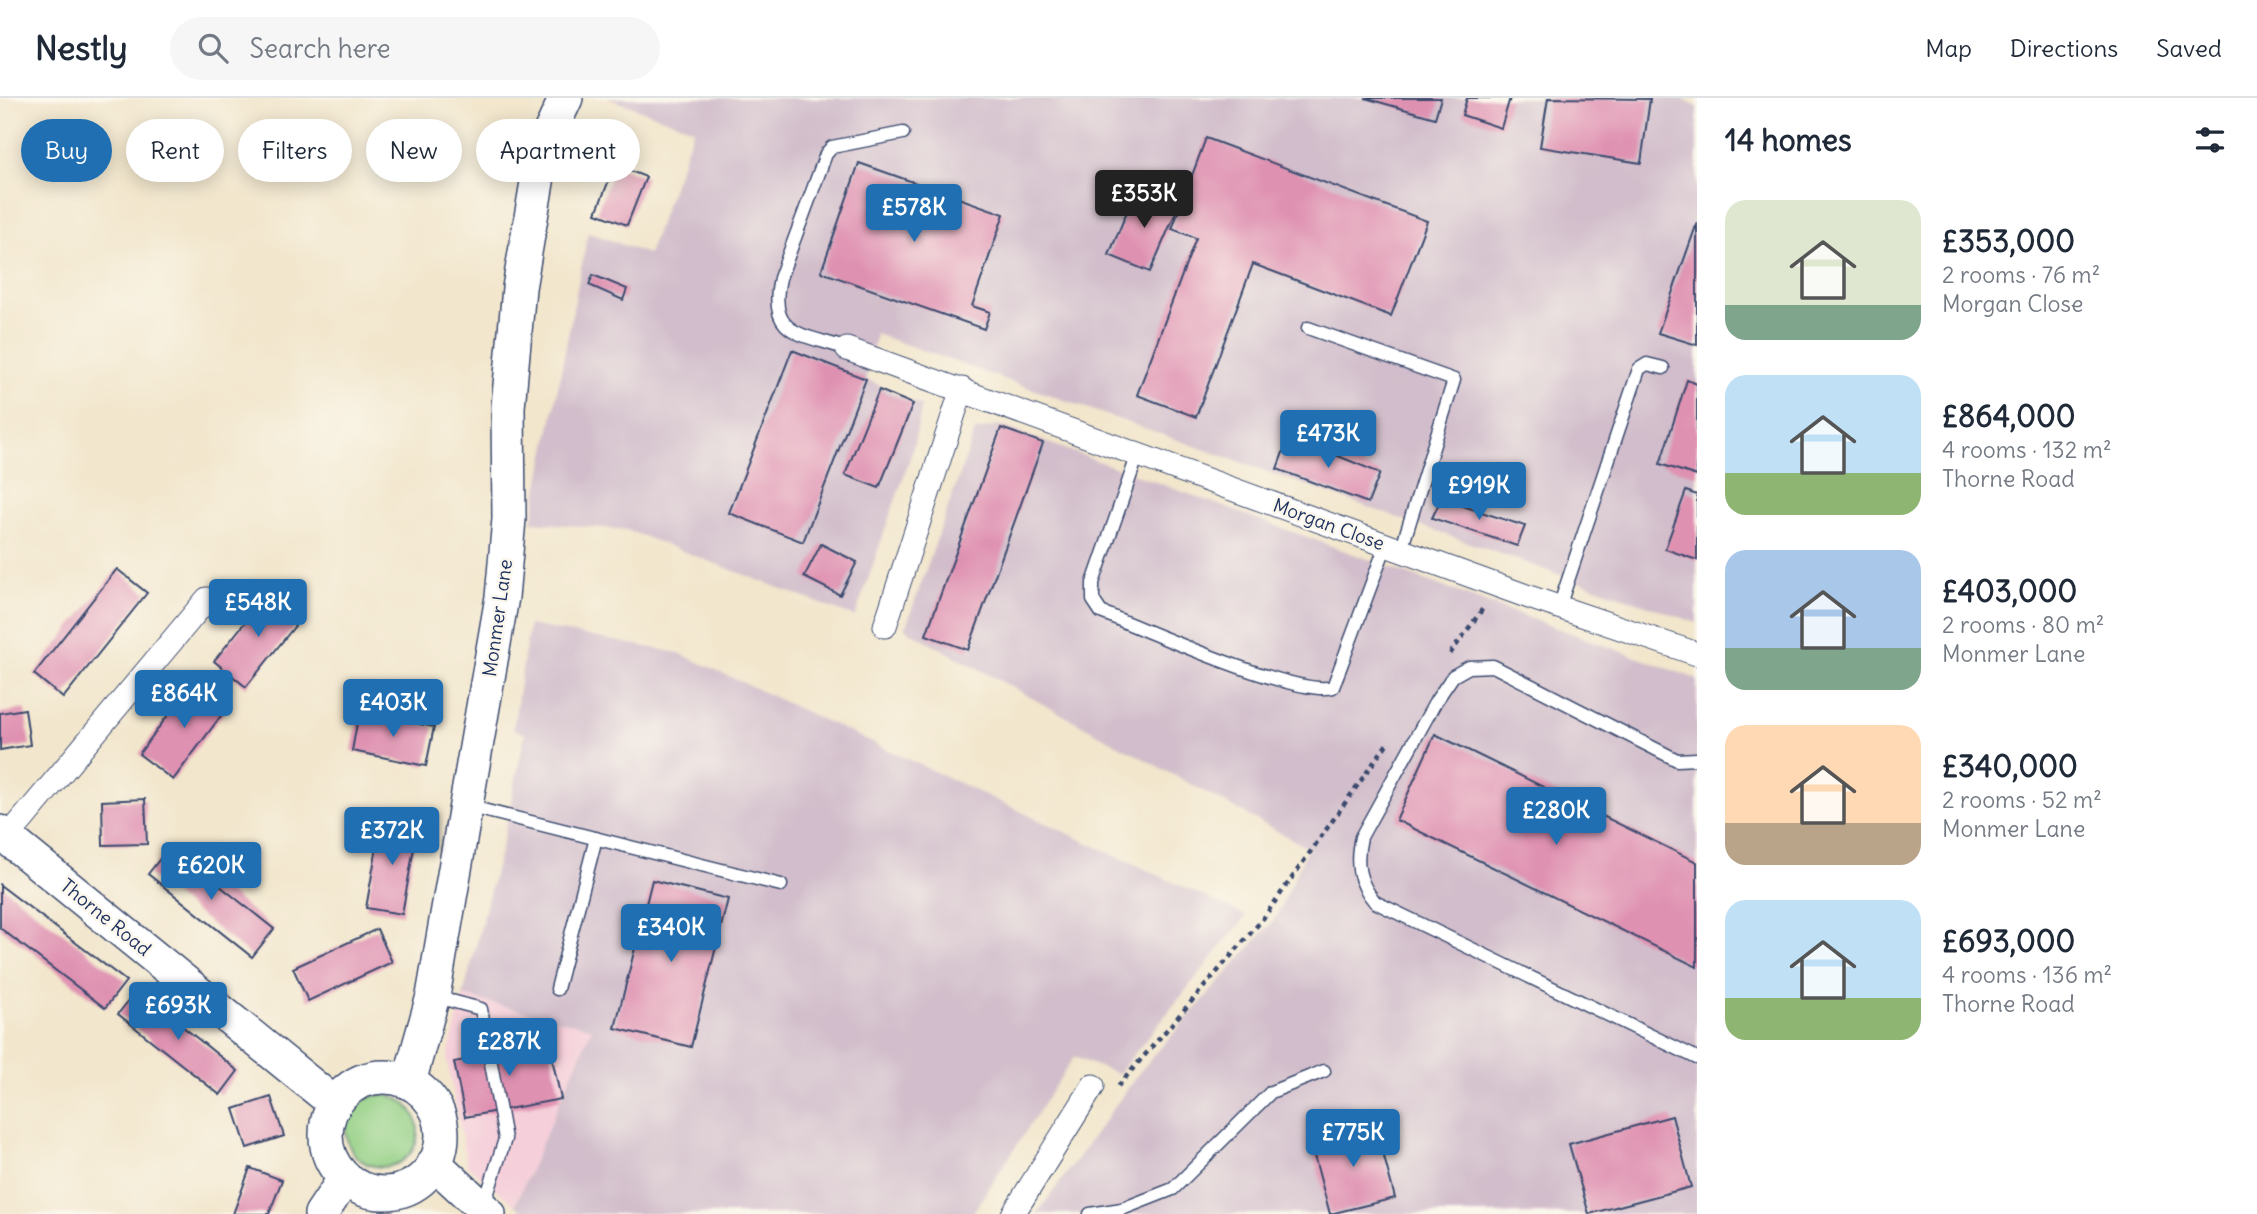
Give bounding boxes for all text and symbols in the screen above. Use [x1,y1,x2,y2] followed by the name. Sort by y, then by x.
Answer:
[170,17,660,80] search box
[35,27,128,69] text: Nestly
[194,29,232,67] icon: search
[250,32,391,65] text: Search here
[1925,33,1972,63] text: Map
[2010,33,2118,63] text: Directions
[2156,33,2222,63] text: Saved
[21,119,112,182] chip: Buy
[126,119,224,182] chip: Rent
[238,119,352,182] chip: Filters
[366,119,462,182] chip: New
[476,119,640,182] chip: Apartment
[1725,121,1852,159] text: 14 homes
[2191,121,2229,159] icon: filters
[1095,170,1193,230] pin: £353K
[1111,178,1177,207] text: £353K
[865,184,963,244] pin: £578K
[882,192,946,221] text: £578K
[1942,222,2075,260] text: £353,000
[1781,228,1865,312] icon: home
[1942,260,2100,289] text: 2 rooms · 76 m²
[1942,289,2083,318] text: Morgan Close
[1942,397,2076,435] text: £864,000
[1781,403,1865,487] icon: home
[1279,410,1377,470] pin: £473K
[1296,418,1360,447] text: £473K
[1942,435,2112,464] text: 4 rooms · 132 m²
[1430,462,1528,522] pin: £919K
[1942,464,2075,493] text: Thorne Road
[1448,470,1510,499] text: £919K
[1270,493,1388,555] street label: Morgan Close
[477,558,517,678] street label: Monmer Lane
[1942,572,2077,610] text: £403,000
[1781,578,1865,662] icon: home
[209,580,307,639] pin: £548K
[225,587,291,616] text: £548K
[1942,610,2104,639] text: 2 rooms · 80 m²
[1942,639,2085,668] text: Monmer Lane
[135,670,233,730] pin: £864K
[151,678,217,707] text: £864K
[344,680,442,739] pin: £403K
[359,687,427,716] text: £403K
[1942,747,2078,785] text: £340,000
[1781,753,1865,837] icon: home
[1942,785,2102,814] text: 2 rooms · 52 m²
[1507,788,1605,847] pin: £280K
[1522,795,1590,824] text: £280K
[343,808,441,867] pin: £372K
[1942,814,2085,843] text: Monmer Lane
[360,815,424,844] text: £372K
[162,842,260,902] pin: £620K
[177,850,245,879] text: £620K
[56,873,156,961] street label: Thorne Road
[622,904,720,964] pin: £340K
[637,912,705,941] text: £340K
[1942,922,2075,960] text: £693,000
[1781,928,1865,1012] icon: home
[1942,960,2112,989] text: 4 rooms · 136 m²
[129,982,227,1042] pin: £693K
[1942,989,2075,1018] text: Thorne Road
[145,990,211,1019] text: £693K
[460,1018,558,1078] pin: £287K
[477,1026,541,1055] text: £287K
[1304,1110,1402,1169] pin: £775K
[1322,1117,1384,1146] text: £775K

